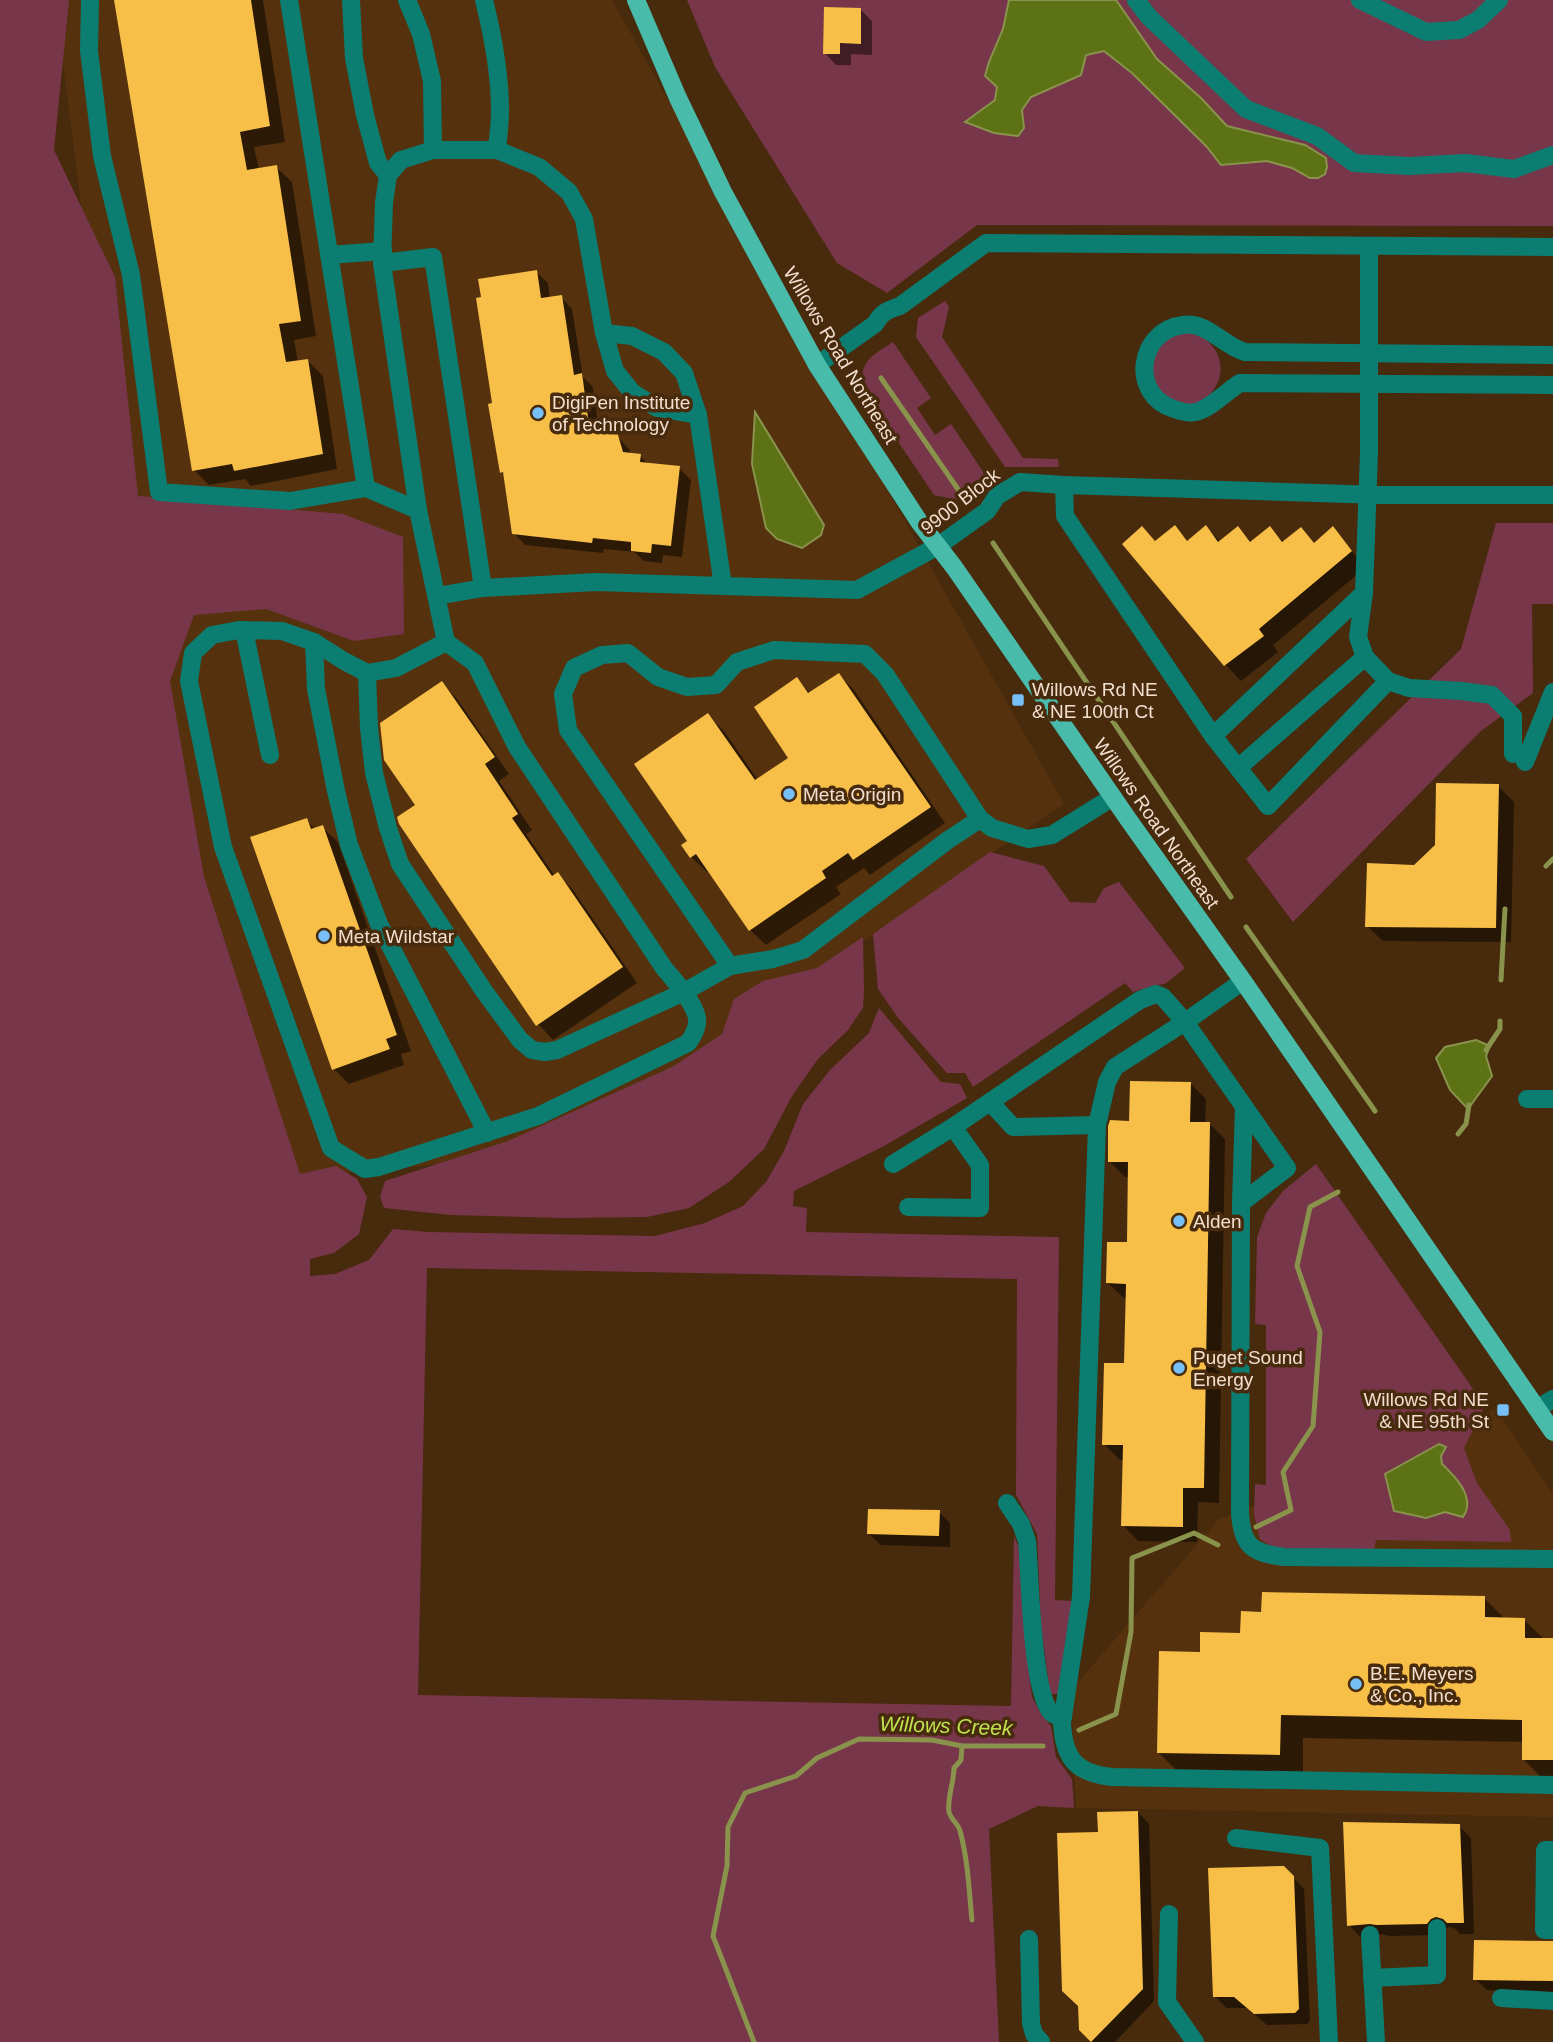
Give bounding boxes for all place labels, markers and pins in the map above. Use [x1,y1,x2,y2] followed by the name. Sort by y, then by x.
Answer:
[552,392,690,435] place label: DigiPen Institute of Technology
[530,405,546,421] marker: DigiPen Institute of Technology
[1032,679,1158,722] place label: Willows Rd NE & NE 100th Ct
[1010,692,1026,708] marker: Willows Rd NE & NE 100th Ct
[803,784,901,805] place label: Meta Origin
[781,786,797,802] marker: Meta Origin
[338,926,455,947] place label: Meta Wildstar
[316,928,332,944] marker: Meta Wildstar
[1193,1211,1242,1232] place label: Alden
[1171,1213,1187,1229] marker: Alden
[1193,1347,1303,1390] place label: Puget Sound Energy
[1171,1360,1187,1376] marker: Puget Sound Energy
[1363,1389,1490,1432] place label: Willows Rd NE & NE 95th St
[1495,1402,1511,1418] marker: Willows Rd NE & NE 95th St
[1370,1663,1473,1706] place label: B.E. Meyers & Co., Inc.
[1348,1676,1364,1692] marker: B.E. Meyers & Co., Inc.

